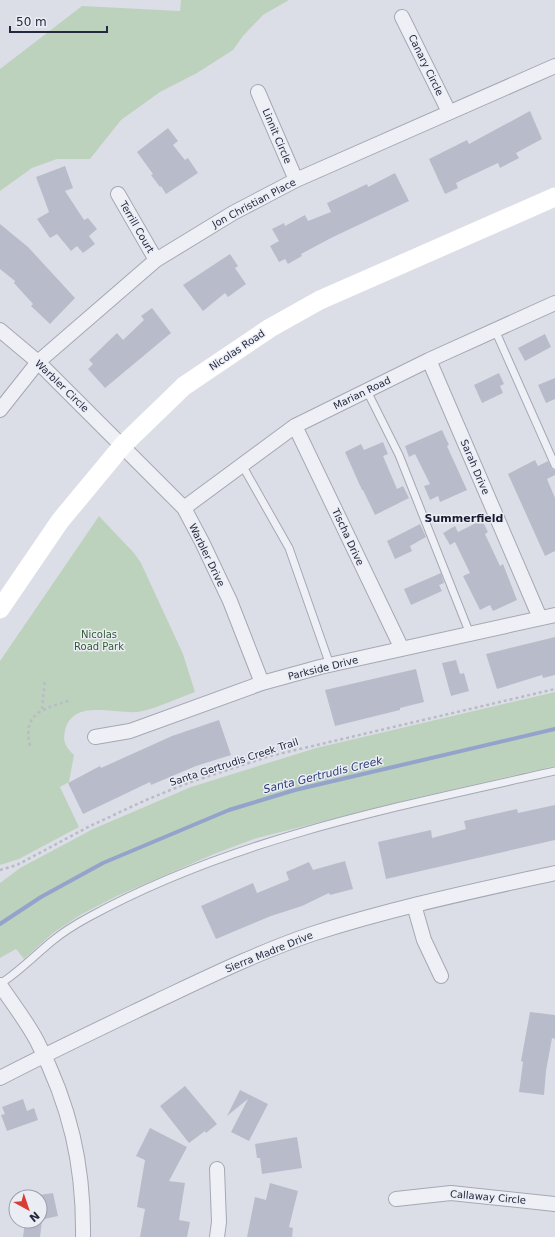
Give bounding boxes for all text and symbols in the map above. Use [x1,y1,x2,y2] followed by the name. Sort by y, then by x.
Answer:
[10,8,107,34] scale bar
[16,15,47,29] text: 50 m
[406,33,446,97] street label: Canary Circle
[260,107,294,165] street label: Linnit Circle
[210,176,298,230] street label: Jon Christian Place
[117,198,156,255] street label: Terrill Court
[207,327,267,373] street label: Nicolas Road
[33,358,91,414] street label: Warbler Circle
[332,374,392,412] street label: Marian Road
[458,438,492,496] street label: Sarah Drive
[330,506,366,567] street label: Tischa Drive
[425,512,503,525] district label: Summerfield
[187,522,227,588] street label: Warbler Drive
[74,629,124,652] park label: Nicolas Road Park
[287,654,359,682] street label: Parkside Drive
[168,736,300,788] street label: Santa Gertrudis Creek Trail
[262,754,384,796] water label: Santa Gertrudis Creek
[224,929,314,975] street label: Sierra Madre Drive
[450,1188,526,1206] street label: Callaway Circle
[8,1189,48,1229] north arrow
[26,1208,42,1224] text: N

